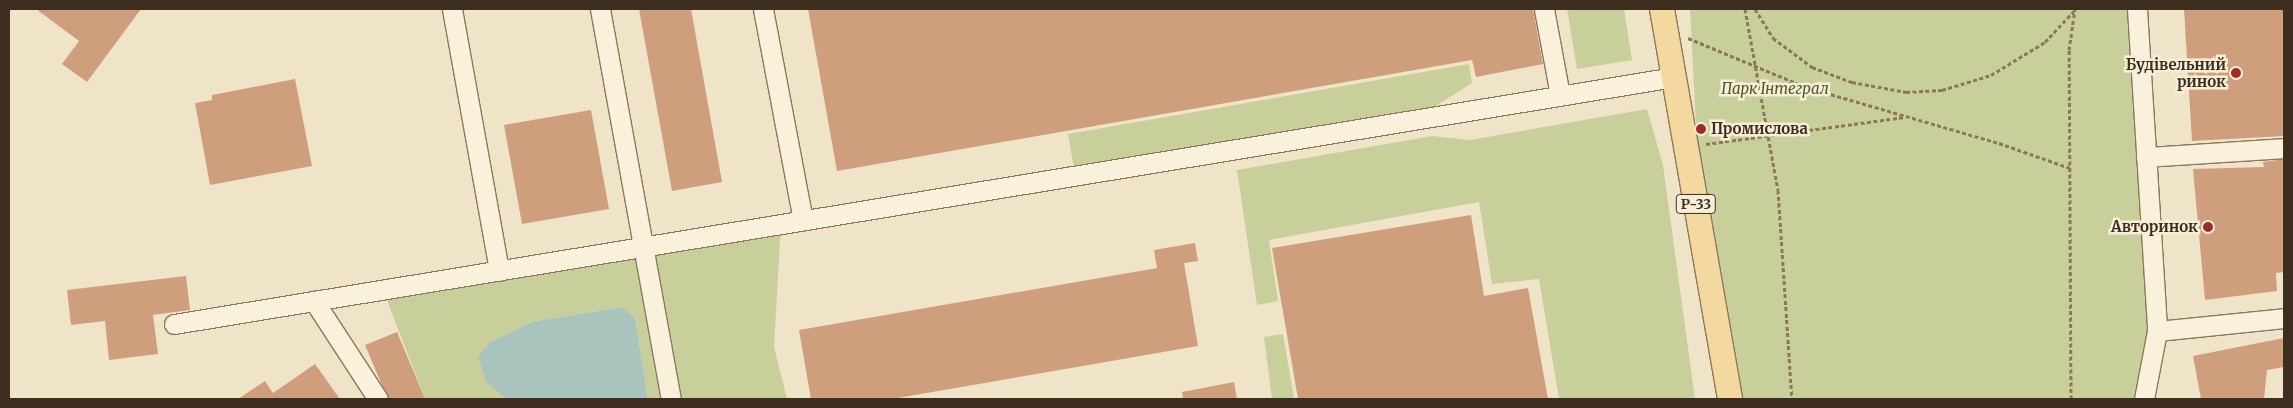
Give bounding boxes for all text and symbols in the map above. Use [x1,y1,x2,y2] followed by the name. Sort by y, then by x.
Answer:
[2126,55,2226,90] place label: Будівельний ринок
[2230,67,2242,79] marker: Будівельний ринок
[1721,80,1829,98] park label: Парк Інтеграл
[1711,120,1808,138] place label: Промислова
[1695,123,1707,135] marker: Промислова
[1675,192,1717,215] road number: Р-33
[2111,218,2198,236] place label: Авторинок
[2202,221,2214,233] marker: Авторинок

